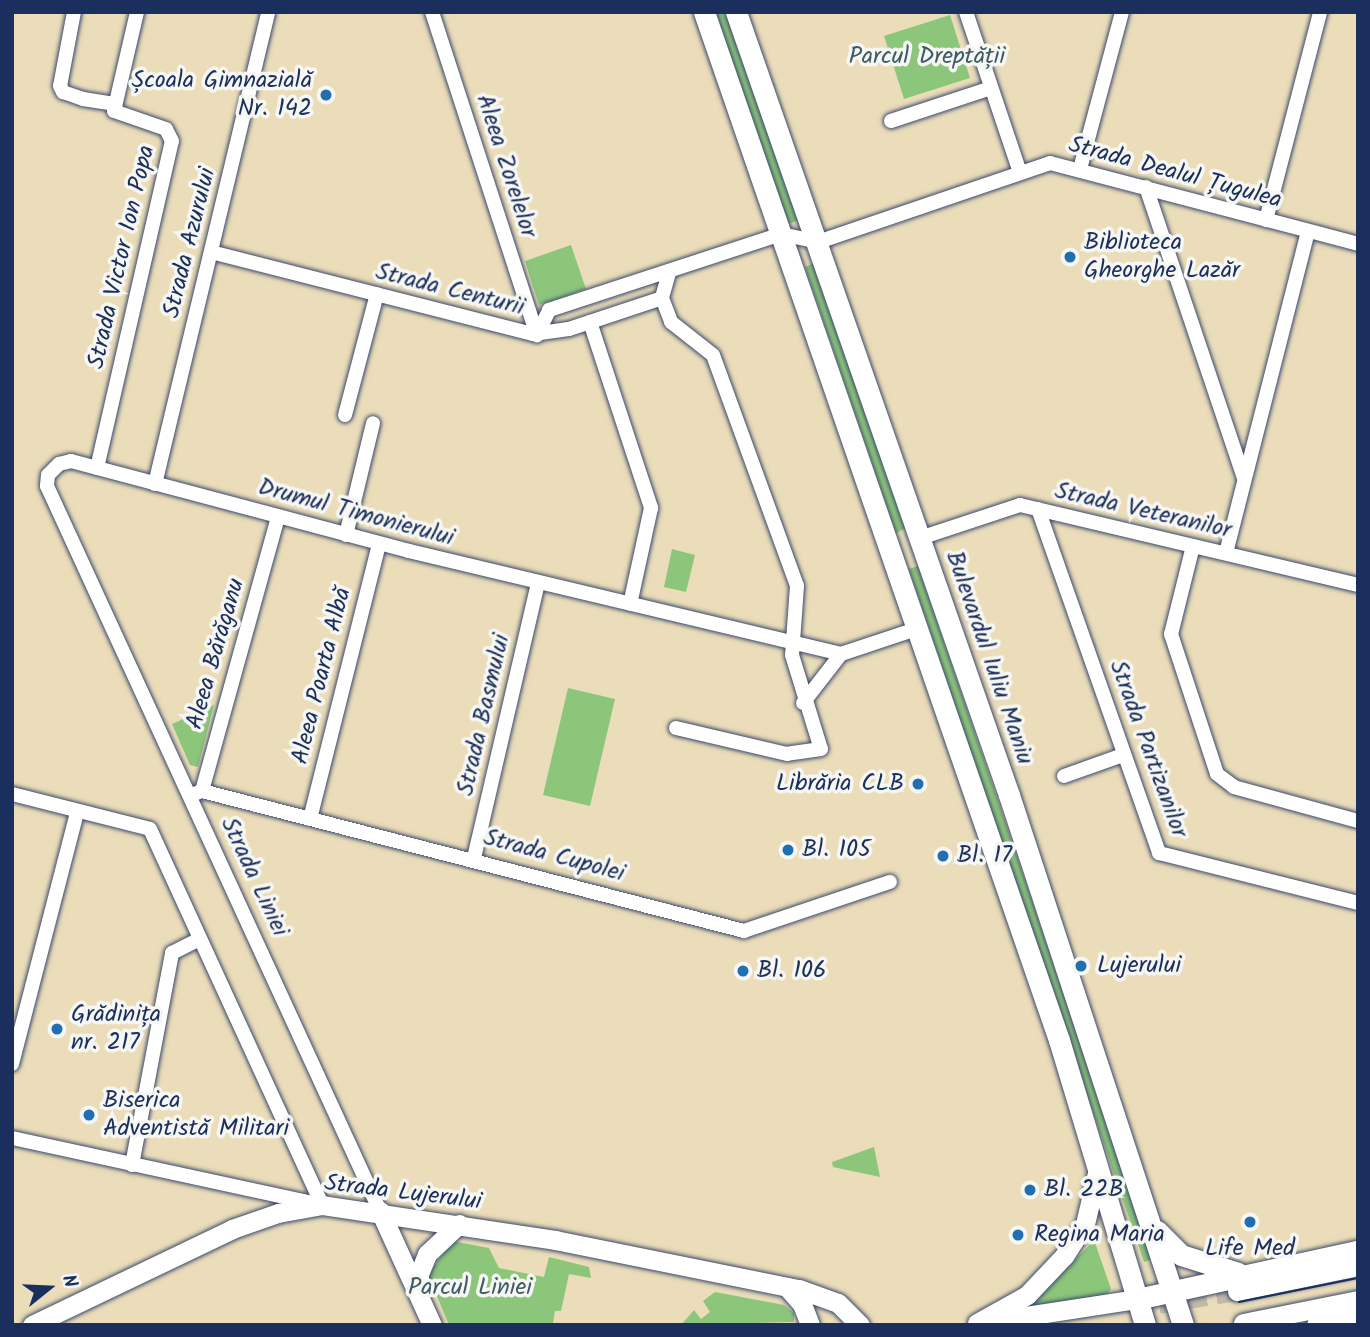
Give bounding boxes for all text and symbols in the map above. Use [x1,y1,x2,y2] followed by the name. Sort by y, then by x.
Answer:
[849,43,1005,71] park label: Parcul Dreptății
[131,67,312,123] place label: Școala Gimnazială Nr. 142
[318,87,334,103] marker: Școala Gimnazială Nr. 142
[469,91,543,241] street label: Aleea Zorelelor
[1065,131,1285,215] street label: Strada Dealul Țugulea
[82,143,162,371] street label: Strada Victor Ion Popa
[157,165,223,321] street label: Strada Azurului
[1084,229,1240,285] place label: Biblioteca Gheorghe Lazăr
[1062,249,1078,265] marker: Biblioteca Gheorghe Lazăr
[373,258,527,322] street label: Strada Centurii
[255,473,457,553] street label: Drumul Timonierului
[1052,477,1234,545] street label: Strada Veteranilor
[939,547,1039,769] street label: Bulevardul Iuliu Maniu
[181,575,251,733] street label: Aleea Bărăganu
[286,585,358,767] street label: Aleea Poarta Albă
[451,632,517,798] street label: Strada Basmului
[1103,657,1193,841] street label: Strada Partizanilor
[776,770,904,798] place label: Librăria CLB
[910,776,926,792] marker: Librăria CLB
[214,813,294,941] street label: Strada Liniei
[480,823,628,889] street label: Strada Cupolei
[802,836,871,864] place label: Bl. 105
[780,842,796,858] marker: Bl. 105
[957,842,1012,870] place label: Bl. 17
[935,848,951,864] marker: Bl. 17
[1097,952,1181,980] place label: Lujerului
[1071,956,1091,976] marker: Lujerului
[757,957,826,985] place label: Bl. 106
[735,963,751,979] marker: Bl. 106
[71,1001,161,1057] place label: Grădinița nr. 217
[49,1021,65,1037] marker: Grădinița nr. 217
[103,1087,289,1143] place label: Biserica Adventistă Militari
[81,1107,97,1123] marker: Biserica Adventistă Militari
[323,1169,483,1217] street label: Strada Lujerului
[1044,1176,1124,1204] place label: Bl. 22B
[1022,1182,1038,1198] marker: Bl. 22B
[1240,1212,1260,1232] marker: Life Med
[1034,1221,1165,1249] place label: Regina Maria
[1008,1225,1028,1245] marker: Regina Maria
[1205,1235,1295,1263] place label: Life Med
[14,1253,84,1323] north arrow
[53,1271,85,1292] text: N
[408,1274,532,1302] park label: Parcul Liniei

